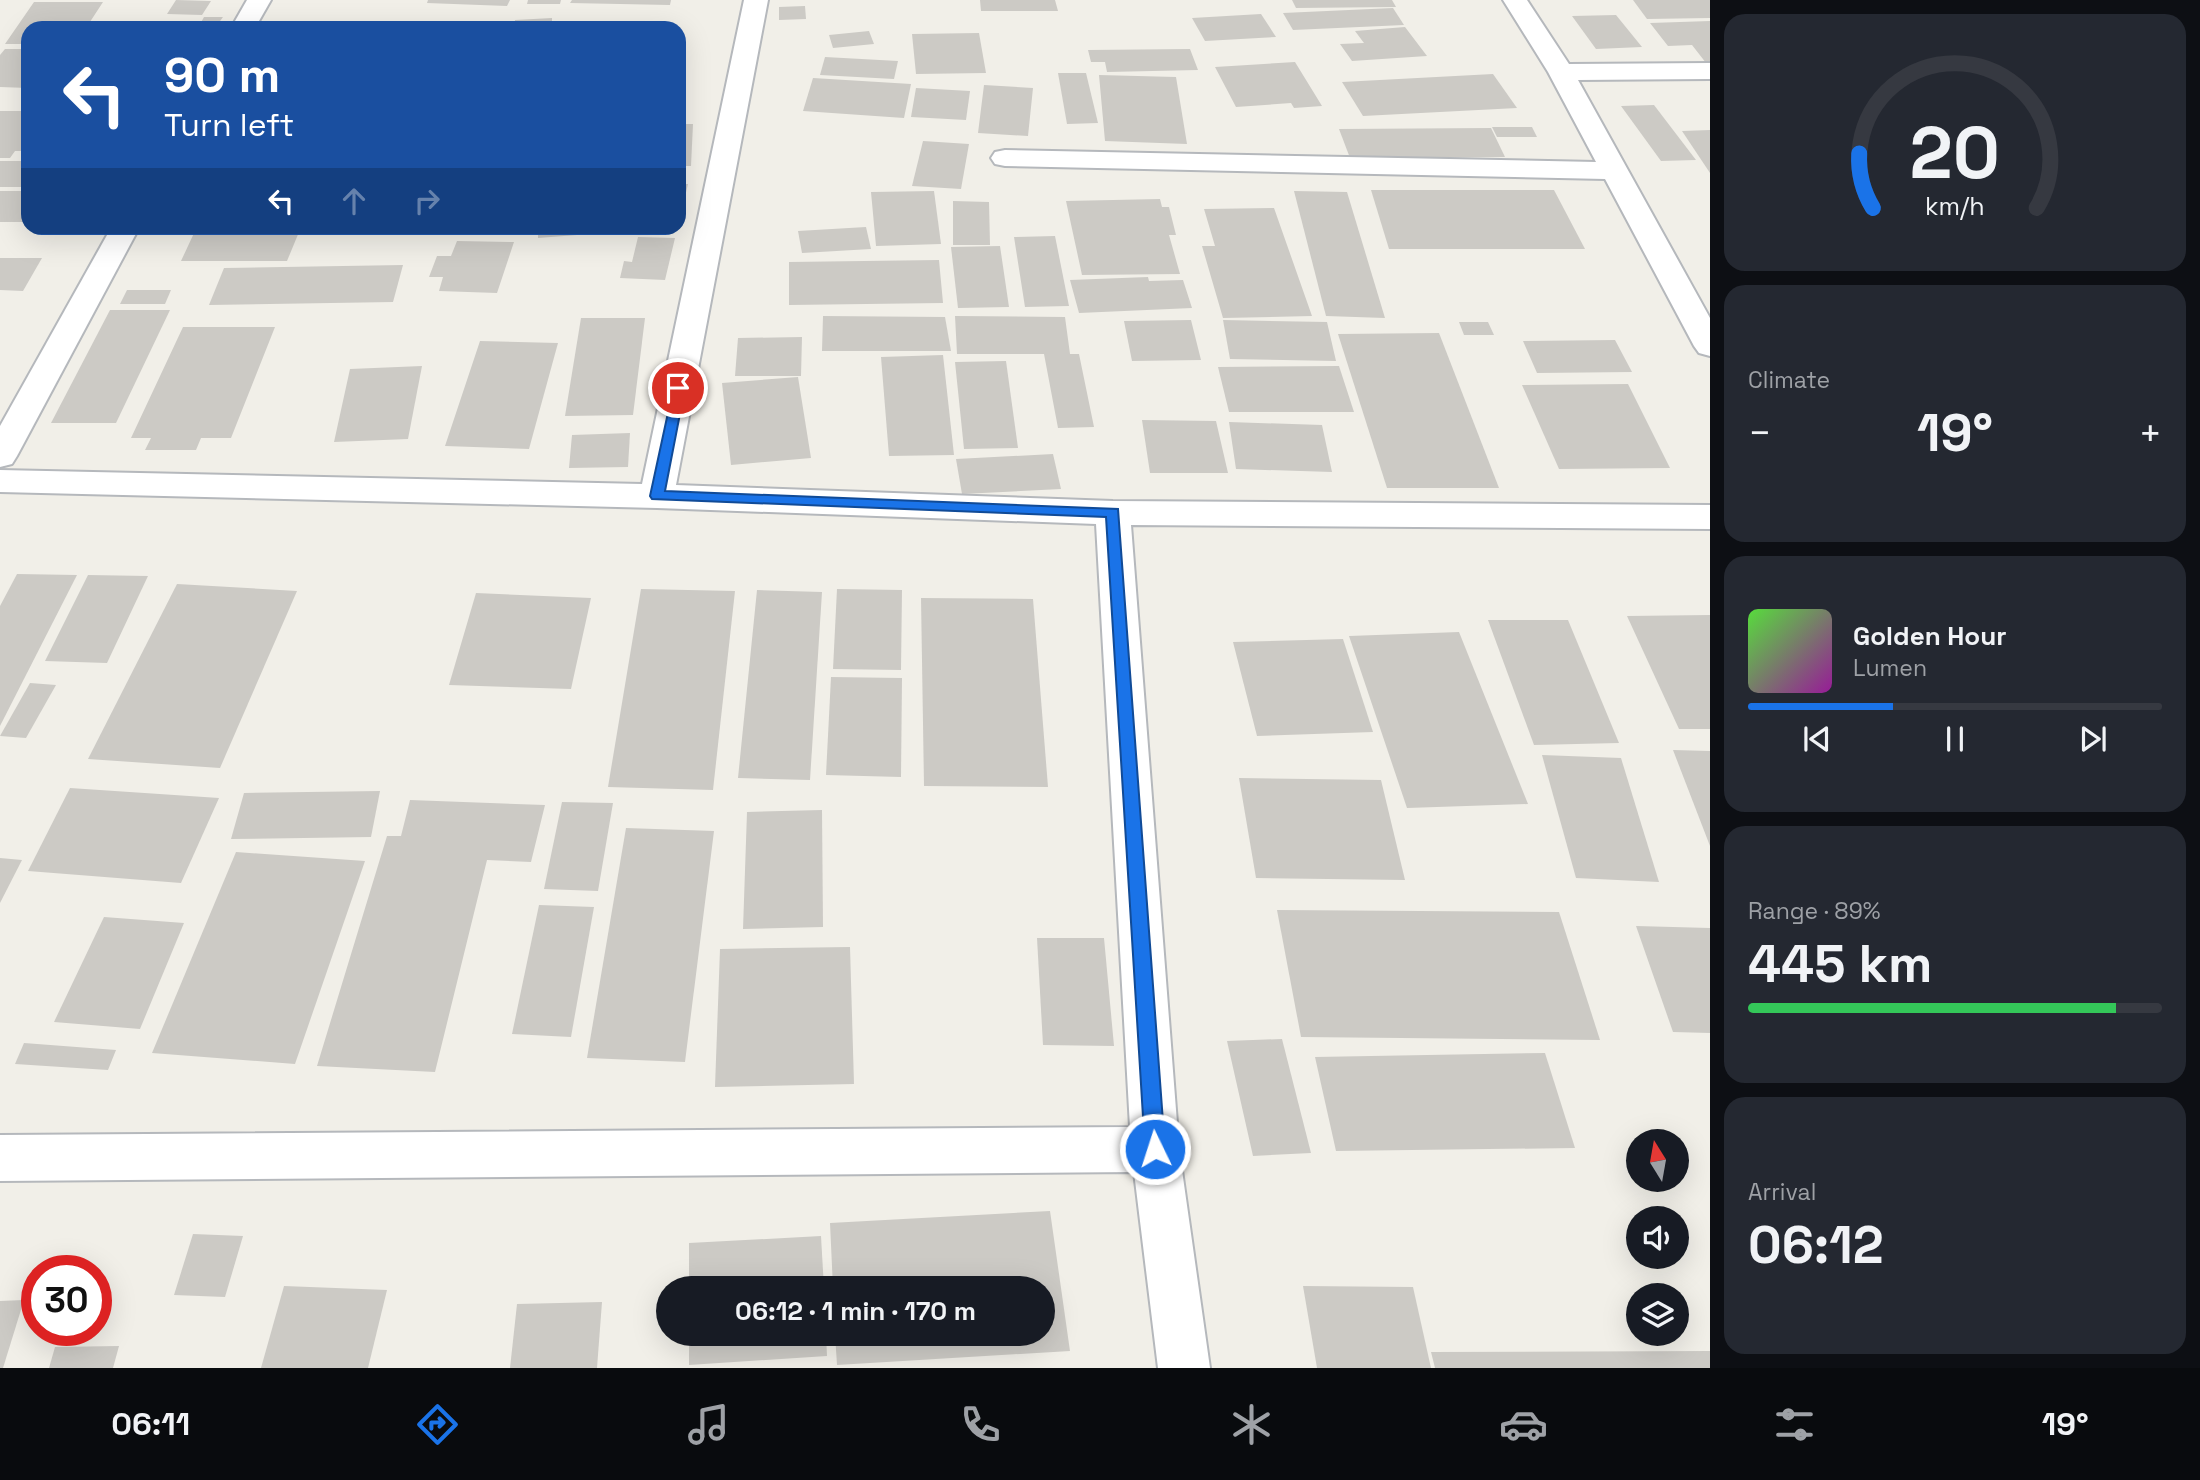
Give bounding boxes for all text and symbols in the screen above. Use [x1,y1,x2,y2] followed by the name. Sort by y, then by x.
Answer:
[164,44,280,106] text: 90 m
[49,49,140,140] icon: left
[164,105,294,145] text: Turn left
[1910,107,2000,200] text: 20
[262,182,300,220] icon: left
[335,182,373,220] icon: ahead
[408,182,446,220] icon: right
[1925,190,1985,222] text: km/h
[648,358,708,418] pin
[1748,365,1830,395] text: Climate
[659,369,697,407] icon: arrive
[1917,400,1993,466] text: 19°
[1748,409,1772,457] text: −
[2138,409,2162,457] text: +
[1853,619,2007,653] text: Golden Hour
[1853,653,1927,683] text: Lumen
[1798,720,1836,758] icon: previous
[1936,720,1974,758] icon: pause
[2074,720,2112,758] icon: next
[1748,896,1881,926] text: Range · 89%
[1748,931,1932,997] text: 445 km
[1118,1112,1192,1186] position arrow
[1626,1129,1689,1192] north arrow
[1626,1129,1689,1346] map controls
[1748,1177,1816,1207] text: Arrival
[1626,1206,1689,1269] button: sound
[1748,1212,1884,1278] text: 06:12
[21,1255,112,1346] speed limit sign: 30
[1626,1283,1689,1346] button: layers
[735,1294,976,1328] text: 06:12 · 1 min · 170 m
[413,1400,462,1449] icon: directions
[684,1400,733,1449] icon: music
[956,1400,1005,1449] icon: phone
[1227,1400,1276,1449] icon: climate
[1499,1400,1548,1449] icon: car
[1770,1400,1819,1449] icon: filters
[111,1404,190,1444] text: 06:11
[2042,1404,2089,1444] text: 19°

